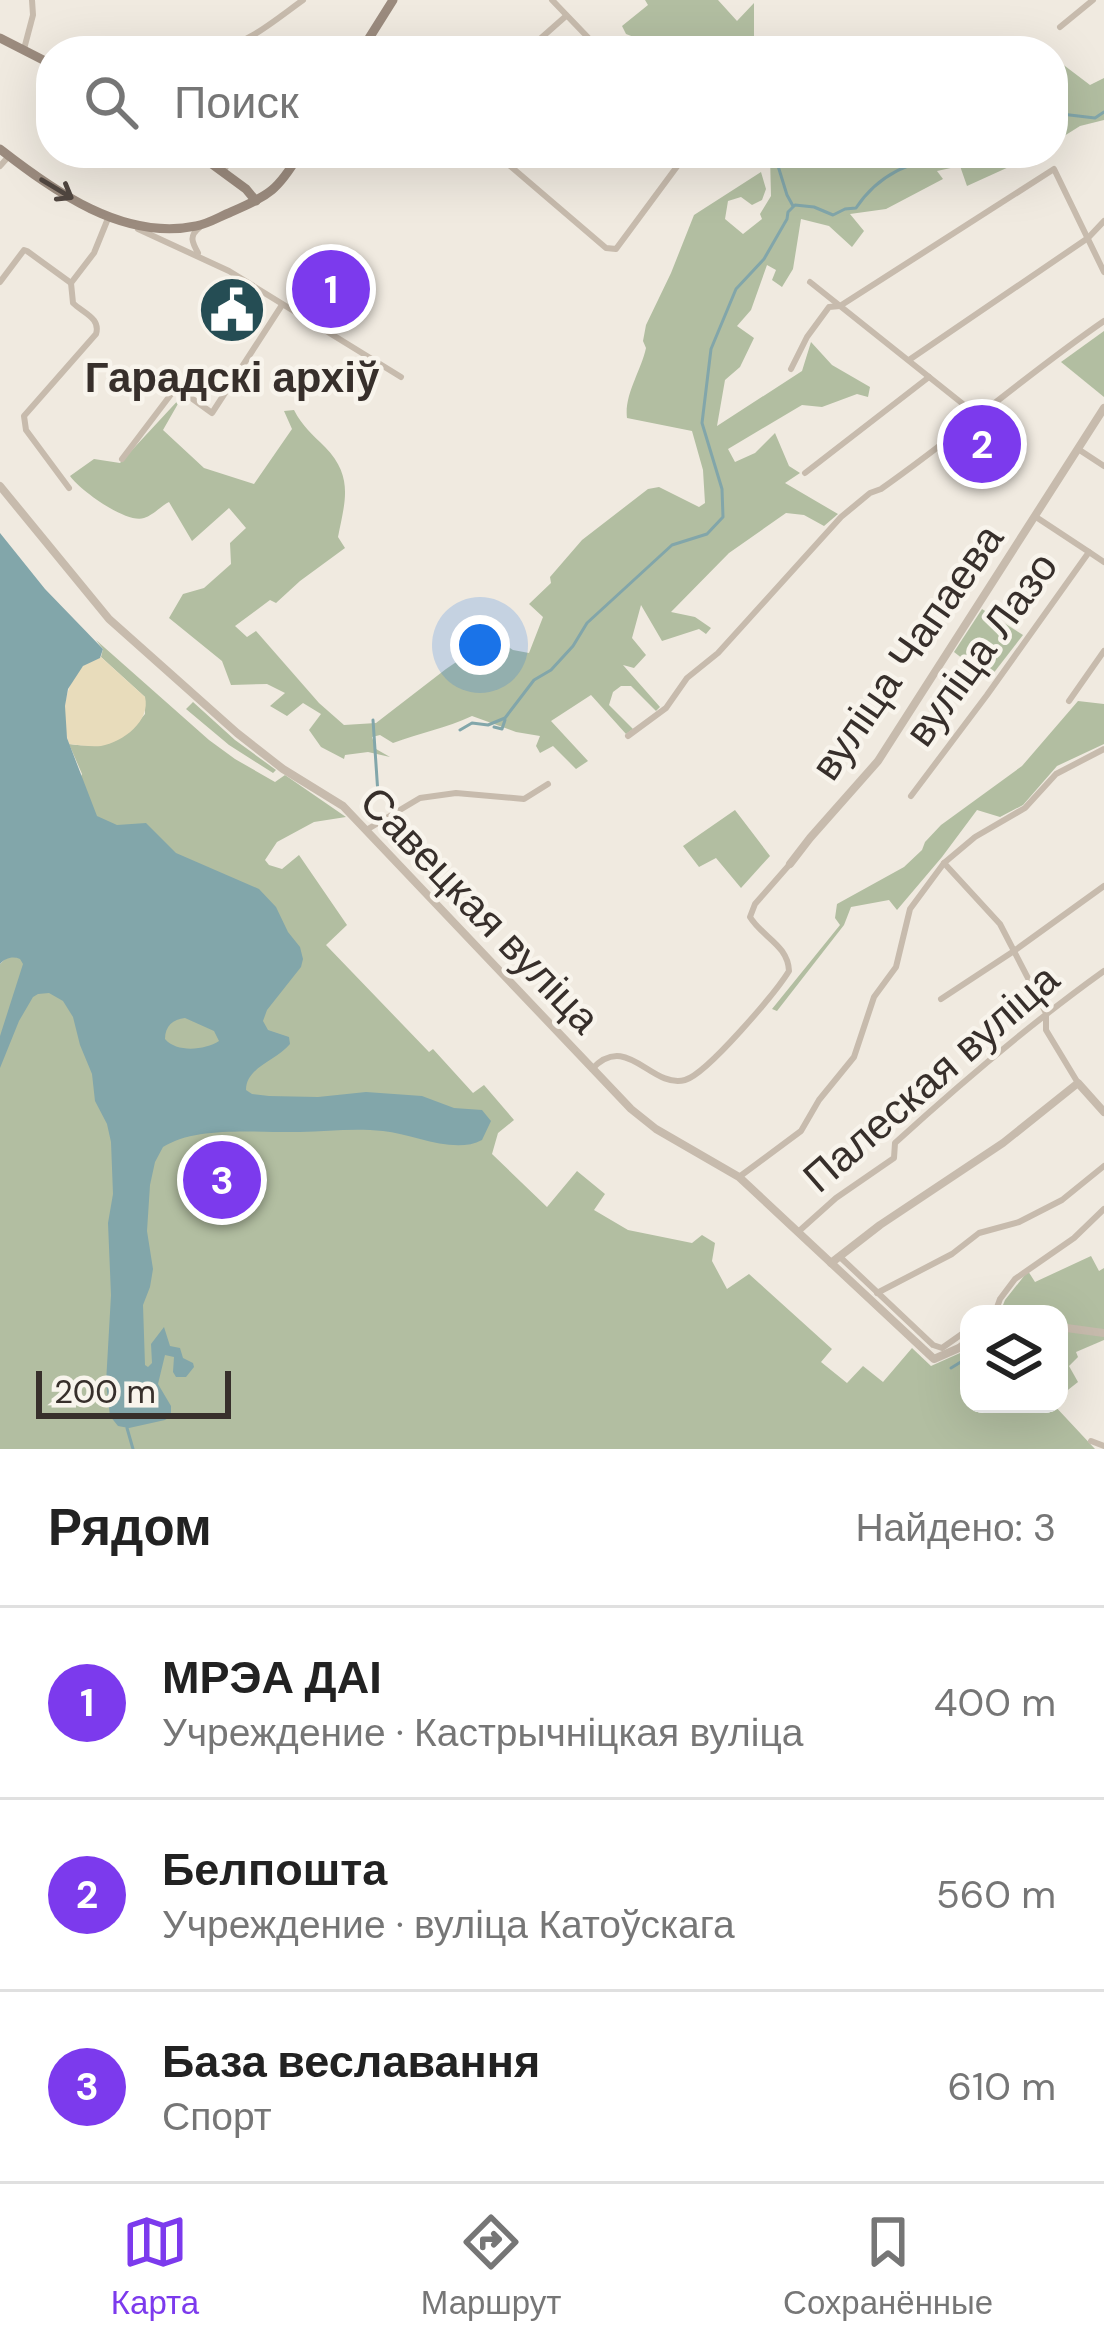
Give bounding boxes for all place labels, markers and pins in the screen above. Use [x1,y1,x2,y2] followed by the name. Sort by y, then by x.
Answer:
[292,244,370,334] pin: 1
[197,275,267,345] public building icon: Гарадскі архіў
[85,350,380,405] place label: Гарадскі архіў
[943,399,1021,489] pin: 2
[183,1135,261,1225] pin: 3

